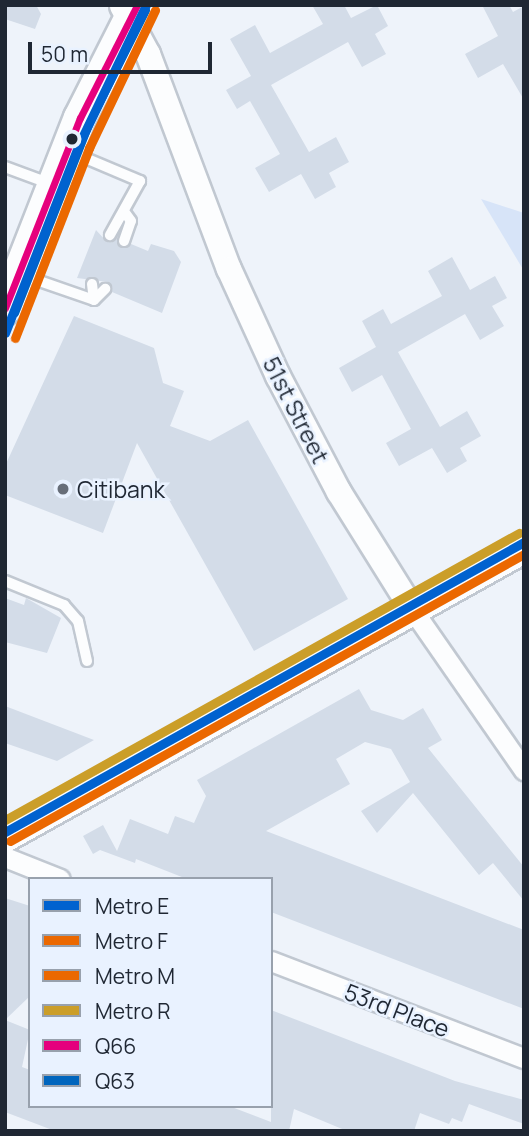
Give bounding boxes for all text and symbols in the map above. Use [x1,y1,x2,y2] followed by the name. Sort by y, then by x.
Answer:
[32,28,215,72] scale bar
[41,40,88,68] text: 50 m
[65,132,79,146] unlabelled marker
[257,352,335,468] street label: 51st Street
[77,475,165,503] place label: Citibank
[55,481,71,497] marker: Citibank
[28,877,273,1108] legend
[95,892,169,920] text: Metro E
[95,927,168,955] text: Metro F
[95,962,175,990] text: Metro M
[341,977,453,1043] street label: 53rd Place
[95,997,171,1025] text: Metro R
[95,1032,136,1060] text: Q66
[95,1067,135,1095] text: Q63

